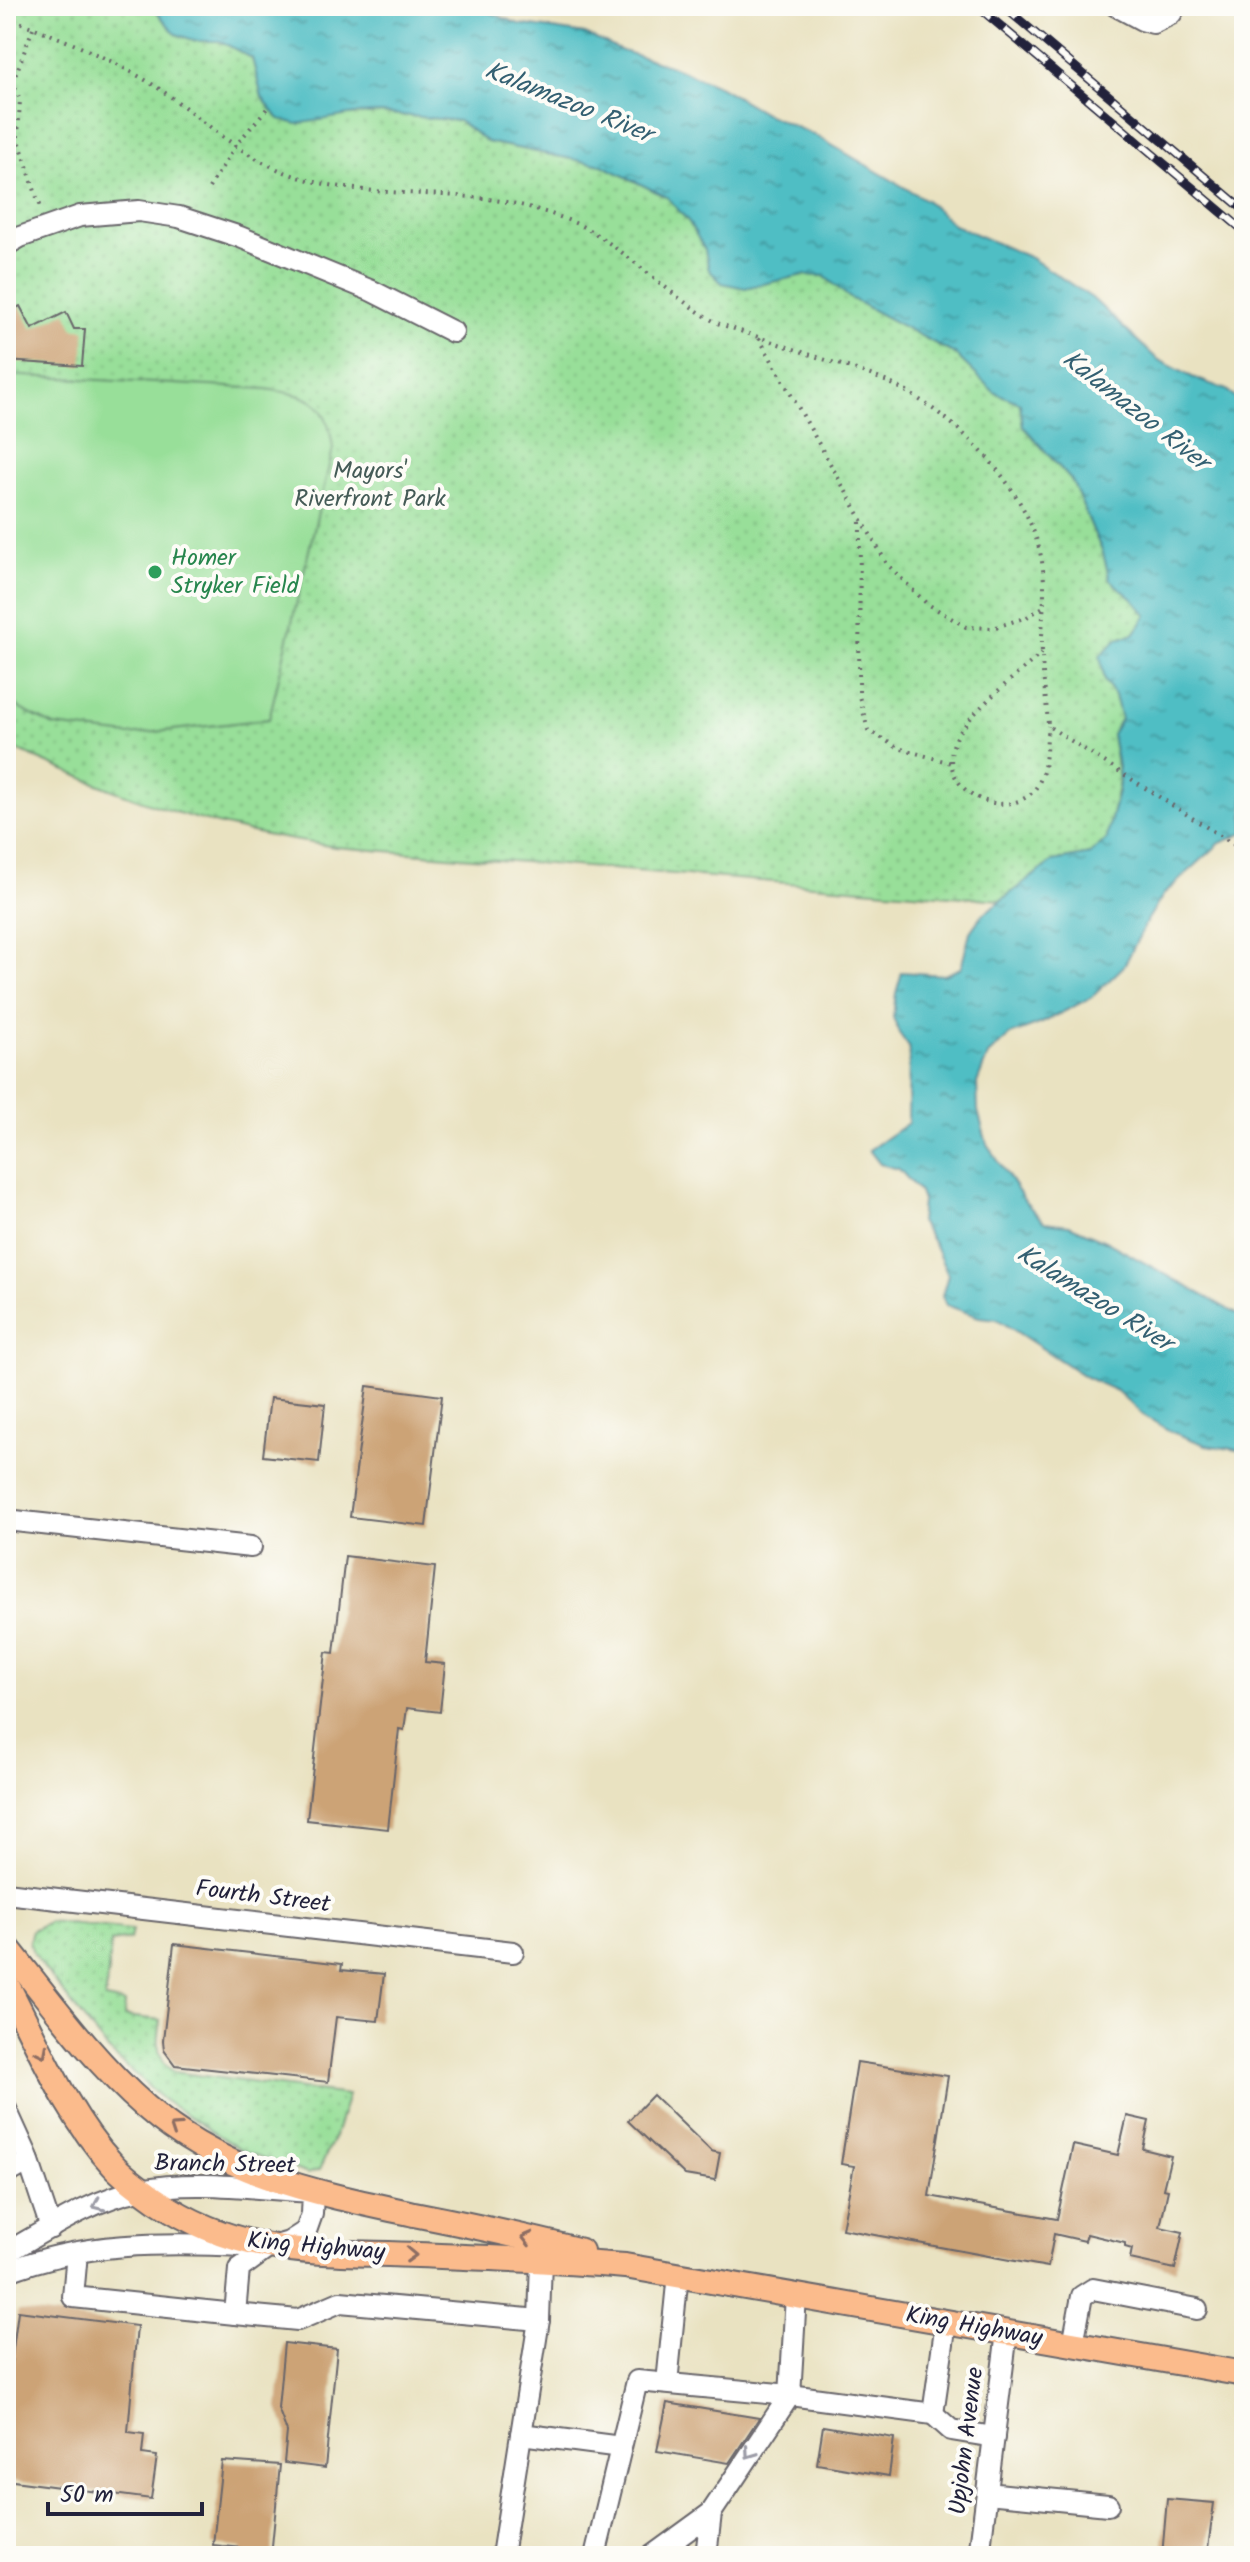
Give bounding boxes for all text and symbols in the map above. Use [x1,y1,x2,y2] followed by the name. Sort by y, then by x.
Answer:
[478,50,663,158] water label: Kalamazoo River
[1052,340,1222,485] water label: Kalamazoo River
[294,452,447,519] park label: Mayors' Riverfront Park
[171,539,300,606] place label: Homer Stryker Field
[146,563,164,581] marker: Homer Stryker Field
[1008,1234,1185,1367] water label: Kalamazoo River
[193,1869,333,1925] street label: Fourth Street
[32,2044,47,2058] one-way arrow
[169,2123,183,2138] one-way arrow
[154,2144,297,2186] street label: Branch Street
[92,2195,106,2211] one-way arrow
[245,2222,387,2273] street label: King Highway
[521,2230,535,2247] one-way arrow
[405,2246,418,2263] one-way arrow
[902,2296,1046,2358] street label: King Highway
[939,2365,995,2517] street label: Upjohn Avenue
[745,2445,760,2459] one-way arrow
[48,2466,202,2516] scale bar
[60,2476,114,2515] text: 50 m

